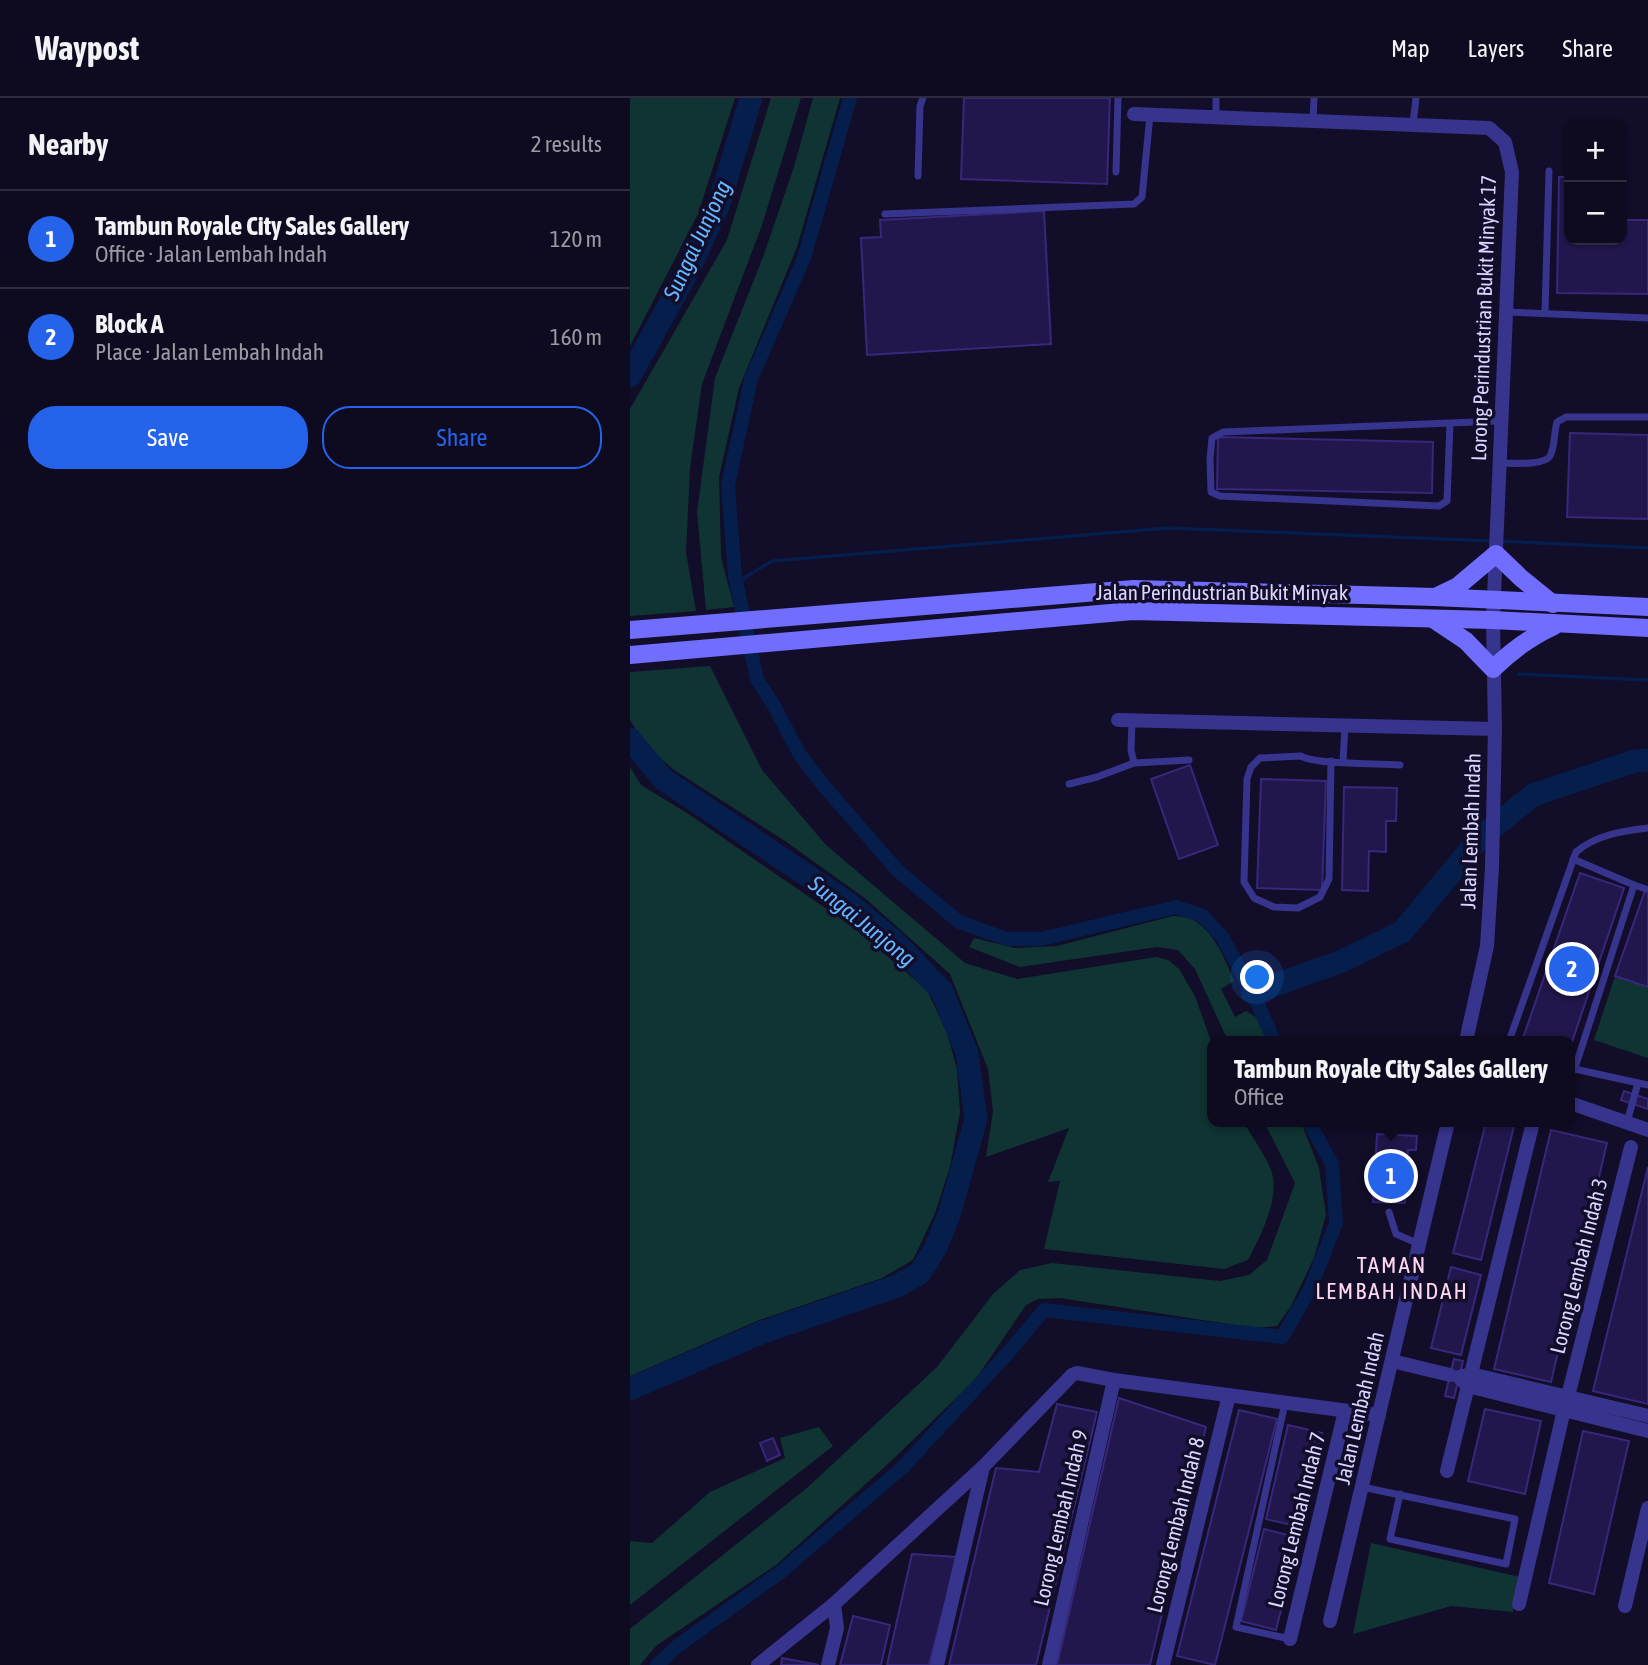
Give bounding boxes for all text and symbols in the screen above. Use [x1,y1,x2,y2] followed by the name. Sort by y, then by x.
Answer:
[35,29,139,67] text: Waypost
[1391,35,1430,62] text: Map
[1468,35,1524,62] text: Layers
[1562,35,1613,62] text: Share
[1564,119,1627,245] map controls
[1564,119,1627,182] button: +
[28,127,108,161] text: Nearby
[531,131,602,157] text: 2 results
[1466,175,1500,461] street label: Lorong Perindustrian Bukit Minyak 17
[658,176,736,305] water label: Sungai Junjong
[1564,182,1627,245] button: −
[95,211,409,241] text: Tambun Royale City Sales Gallery
[46,226,56,252] text: 1
[550,226,602,252] text: 120 m
[95,241,327,267] text: Office · Jalan Lembah Indah
[95,309,164,339] text: Block A
[46,324,56,350] text: 2
[550,324,602,350] text: 160 m
[95,339,324,365] text: Place · Jalan Lembah Indah
[28,406,308,469] button: Save
[322,406,602,469] button: Share
[1096,580,1348,604] street label: Jalan Perindustrian Bukit Minyak
[1455,753,1485,909] street label: Jalan Lembah Indah
[803,870,920,972] water label: Sungai Junjong
[1549,943,1595,995] pin: 2
[1240,960,1274,994] your location
[1207,1036,1575,1127] popup
[1234,1054,1548,1084] text: Tambun Royale City Sales Gallery
[1234,1084,1284,1110] text: Office
[1368,1150,1414,1202] pin: 1
[1545,1176,1611,1356] street label: Lorong Lembah Indah 3
[1315,1252,1469,1304] district label: TAMAN LEMBAH INDAH
[1330,1329,1388,1486] street label: Jalan Lembah Indah
[1028,1427,1092,1608] street label: Lorong Lembah Indah 9
[1263,1430,1329,1610] street label: Lorong Lembah Indah 7
[1142,1434,1208,1615] street label: Lorong Lembah Indah 8

